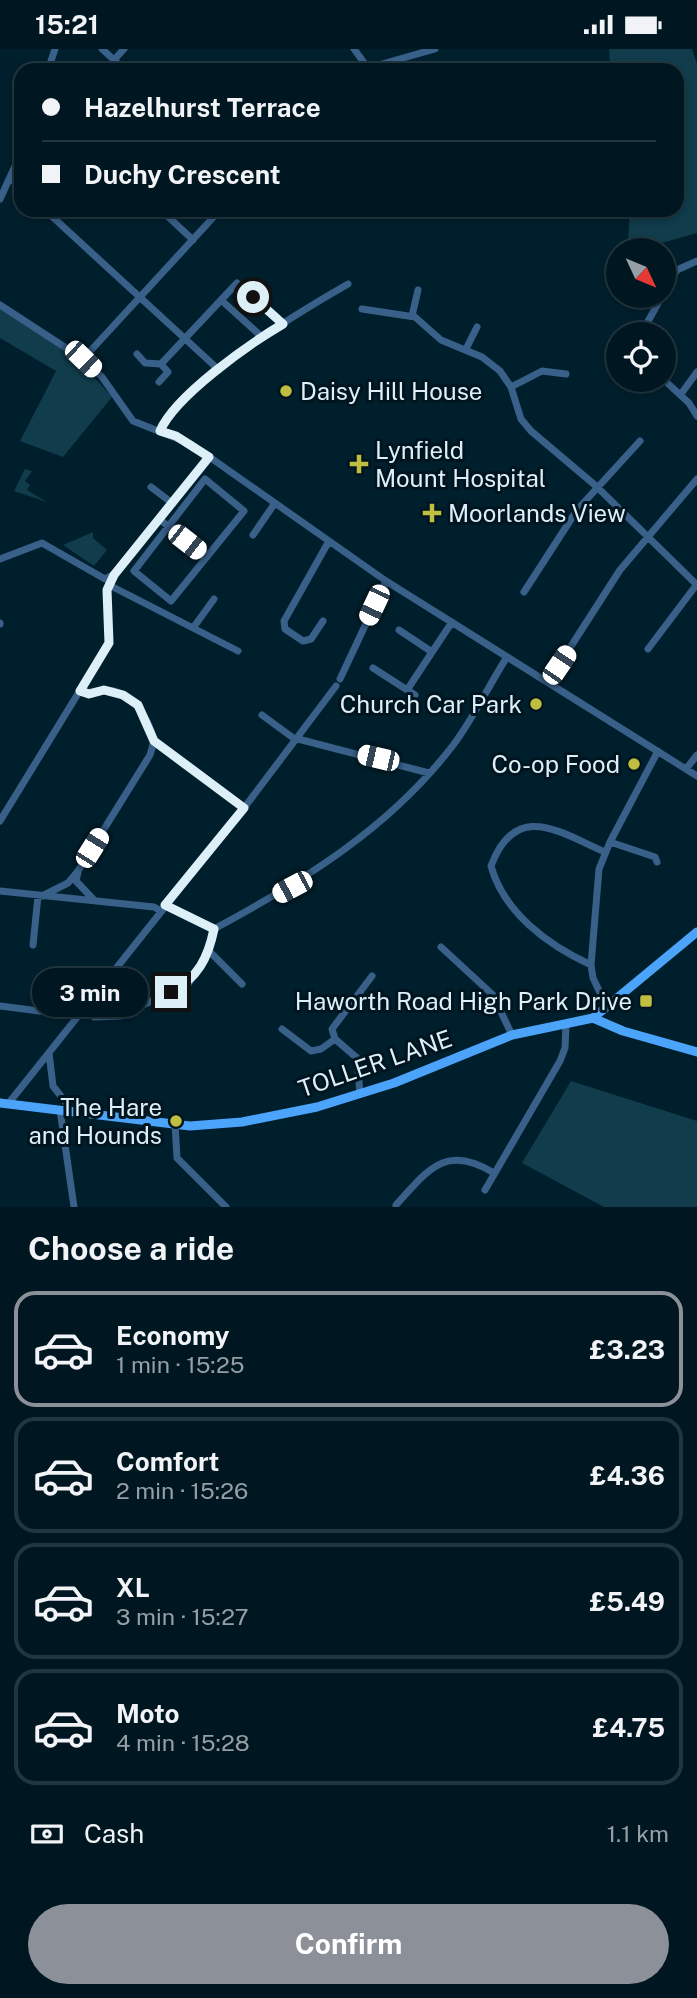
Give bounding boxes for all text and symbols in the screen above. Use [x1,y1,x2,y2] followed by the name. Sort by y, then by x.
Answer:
[35,9,99,40] text: 15:21
[84,92,321,123] text: Hazelhurst Terrace
[84,159,281,190] text: Duchy Crescent
[606,238,676,308] north arrow
[606,238,676,392] map controls
[237,281,269,313] route start
[606,322,676,392] button: locate
[61,337,106,381] car
[300,377,482,405] place label: Daisy Hill House
[278,383,294,399] marker: Daisy Hill House
[375,436,546,492] place label: Lynfield Mount Hospital
[349,454,369,474] marker: Lynfield Mount Hospital
[448,499,626,527] place label: Moorlands View
[422,503,442,523] marker: Moorlands View
[164,521,211,563] car
[356,582,393,628] car
[539,642,580,688] car
[340,690,522,718] place label: Church Car Park
[528,696,544,712] marker: Church Car Park
[356,743,401,773] car
[492,750,620,778] place label: Co-op Food
[626,756,642,772] marker: Co-op Food
[72,825,113,871] car
[269,868,316,906] car
[31,967,146,1017] callout: 3 min
[155,976,187,1008] route end
[60,979,120,1006] text: 3 min
[295,987,632,1015] place label: Haworth Road High Park Drive
[638,993,654,1009] marker: Haworth Road High Park Drive
[294,1024,456,1102] street label: TOLLER LANE
[29,1093,162,1149] place label: The Hare and Hounds
[168,1113,184,1129] marker: The Hare and Hounds
[28,1230,234,1267] text: Choose a ride
[32,1318,95,1381] icon: car
[116,1320,229,1351] text: Economy
[590,1334,665,1365] text: £3.23
[116,1351,244,1378] text: 1 min · 15:25
[32,1444,95,1507] icon: car
[116,1446,219,1477] text: Comfort
[590,1460,665,1491] text: £4.36
[116,1477,248,1504] text: 2 min · 15:26
[32,1570,95,1633] icon: car
[116,1572,150,1603] text: XL
[589,1586,665,1617] text: £5.49
[116,1603,249,1630] text: 3 min · 15:27
[32,1696,95,1759] icon: car
[116,1698,179,1729] text: Moto
[592,1712,665,1743] text: £4.75
[116,1729,250,1756] text: 4 min · 15:28
[28,1815,66,1853] icon: cash
[84,1818,144,1849] text: Cash
[607,1820,669,1847] text: 1.1 km
[28,1904,669,1984] button: Confirm

